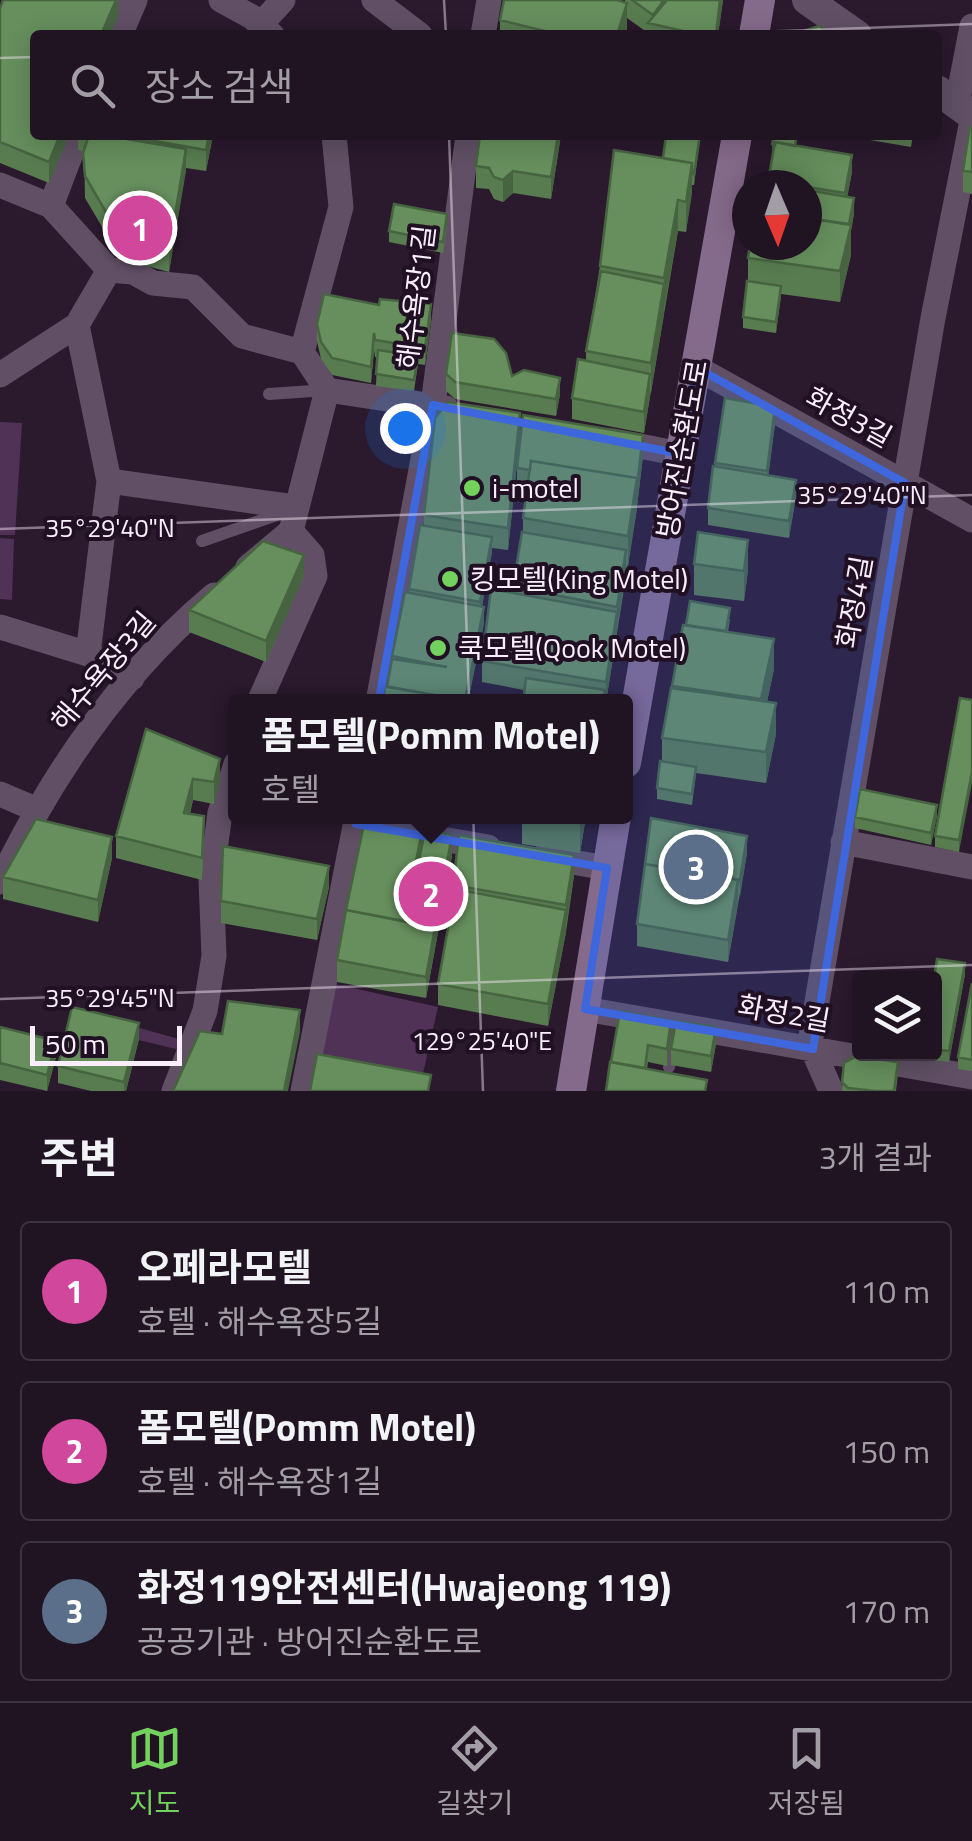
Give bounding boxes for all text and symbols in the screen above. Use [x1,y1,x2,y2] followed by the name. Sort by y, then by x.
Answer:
[30,30,942,140] search box
[145,57,293,115] text: 장소 검색
[65,58,120,113] icon: search
[732,170,822,260] north arrow
[108,190,172,266] pin: 1
[385,223,446,371] street label: 해수욕장1길
[645,356,718,541] street label: 방어진순환도로
[798,375,900,458] street label: 화정3길
[380,403,431,454] your location
[492,466,579,509] place label: i-motel
[797,476,927,514] text: 35°29'40"N
[461,477,483,499] marker: i-motel
[45,509,175,547] text: 35°29'40"N
[824,552,883,651] street label: 화정4길
[470,557,688,600] place label: 킹모텔(King Motel)
[439,568,461,590] marker: 킹모텔(King Motel)
[40,602,166,740] street label: 해수욕장3길
[458,626,686,669] place label: 쿡모텔(Qook Motel)
[427,637,449,659] marker: 쿡모텔(Qook Motel)
[228,694,633,824] popup
[261,706,600,764] text: 폼모텔(Pomm Motel)
[261,765,320,813] text: 호텔
[664,830,728,904] pin: 3
[398,856,464,932] pin: 2
[852,971,942,1061] map controls
[852,971,942,1061] button: layers
[45,979,175,1017] text: 35°29'45"N
[735,983,834,1042] street label: 화정2길
[30,1021,182,1066] scale bar
[45,1022,106,1065] text: 50 m
[412,1022,552,1060] text: 129°25'40"E
[40,1125,117,1189] text: 주변
[819,1133,932,1181] text: 3개 결과
[137,1238,312,1296] text: 오페라모텔
[66,1267,83,1315] text: 1
[842,1267,930,1315] text: 110 m
[137,1297,382,1345] text: 호텔 · 해수욕장5길
[137,1398,476,1456] text: 폼모텔(Pomm Motel)
[66,1427,83,1475] text: 2
[842,1427,930,1475] text: 150 m
[137,1457,382,1505] text: 호텔 · 해수욕장1길
[137,1558,671,1616] text: 화정119안전센터(Hwajeong 119)
[66,1587,83,1635] text: 3
[842,1587,930,1635] text: 170 m
[137,1617,482,1665] text: 공공기관 · 방어진순환도로
[127,1721,182,1824] tab: 지도
[436,1721,513,1824] tab: 길찾기
[768,1721,845,1824] tab: 저장됨

